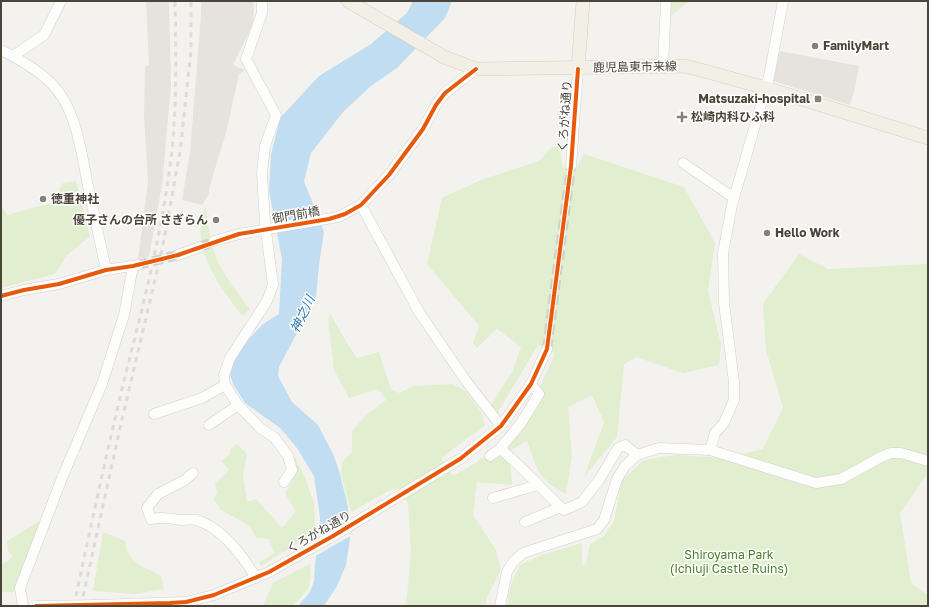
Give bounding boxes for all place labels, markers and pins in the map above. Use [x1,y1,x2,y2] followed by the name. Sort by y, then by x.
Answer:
[823,38,889,53] place label: FamilyMart
[810,41,820,51] marker: FamilyMart
[698,91,810,106] place label: Matsuzaki-hospital
[813,94,823,104] marker: Matsuzaki-hospital
[691,109,775,124] place label: 松崎内科ひふ科
[676,111,688,123] marker: 松崎内科ひふ科
[51,191,99,206] place label: 徳重神社
[38,194,48,204] marker: 徳重神社
[73,212,208,227] place label: 優子さんの台所 さぎらん
[211,215,221,225] marker: 優子さんの台所 さぎらん
[775,225,840,240] place label: Hello Work
[762,228,772,238] marker: Hello Work

